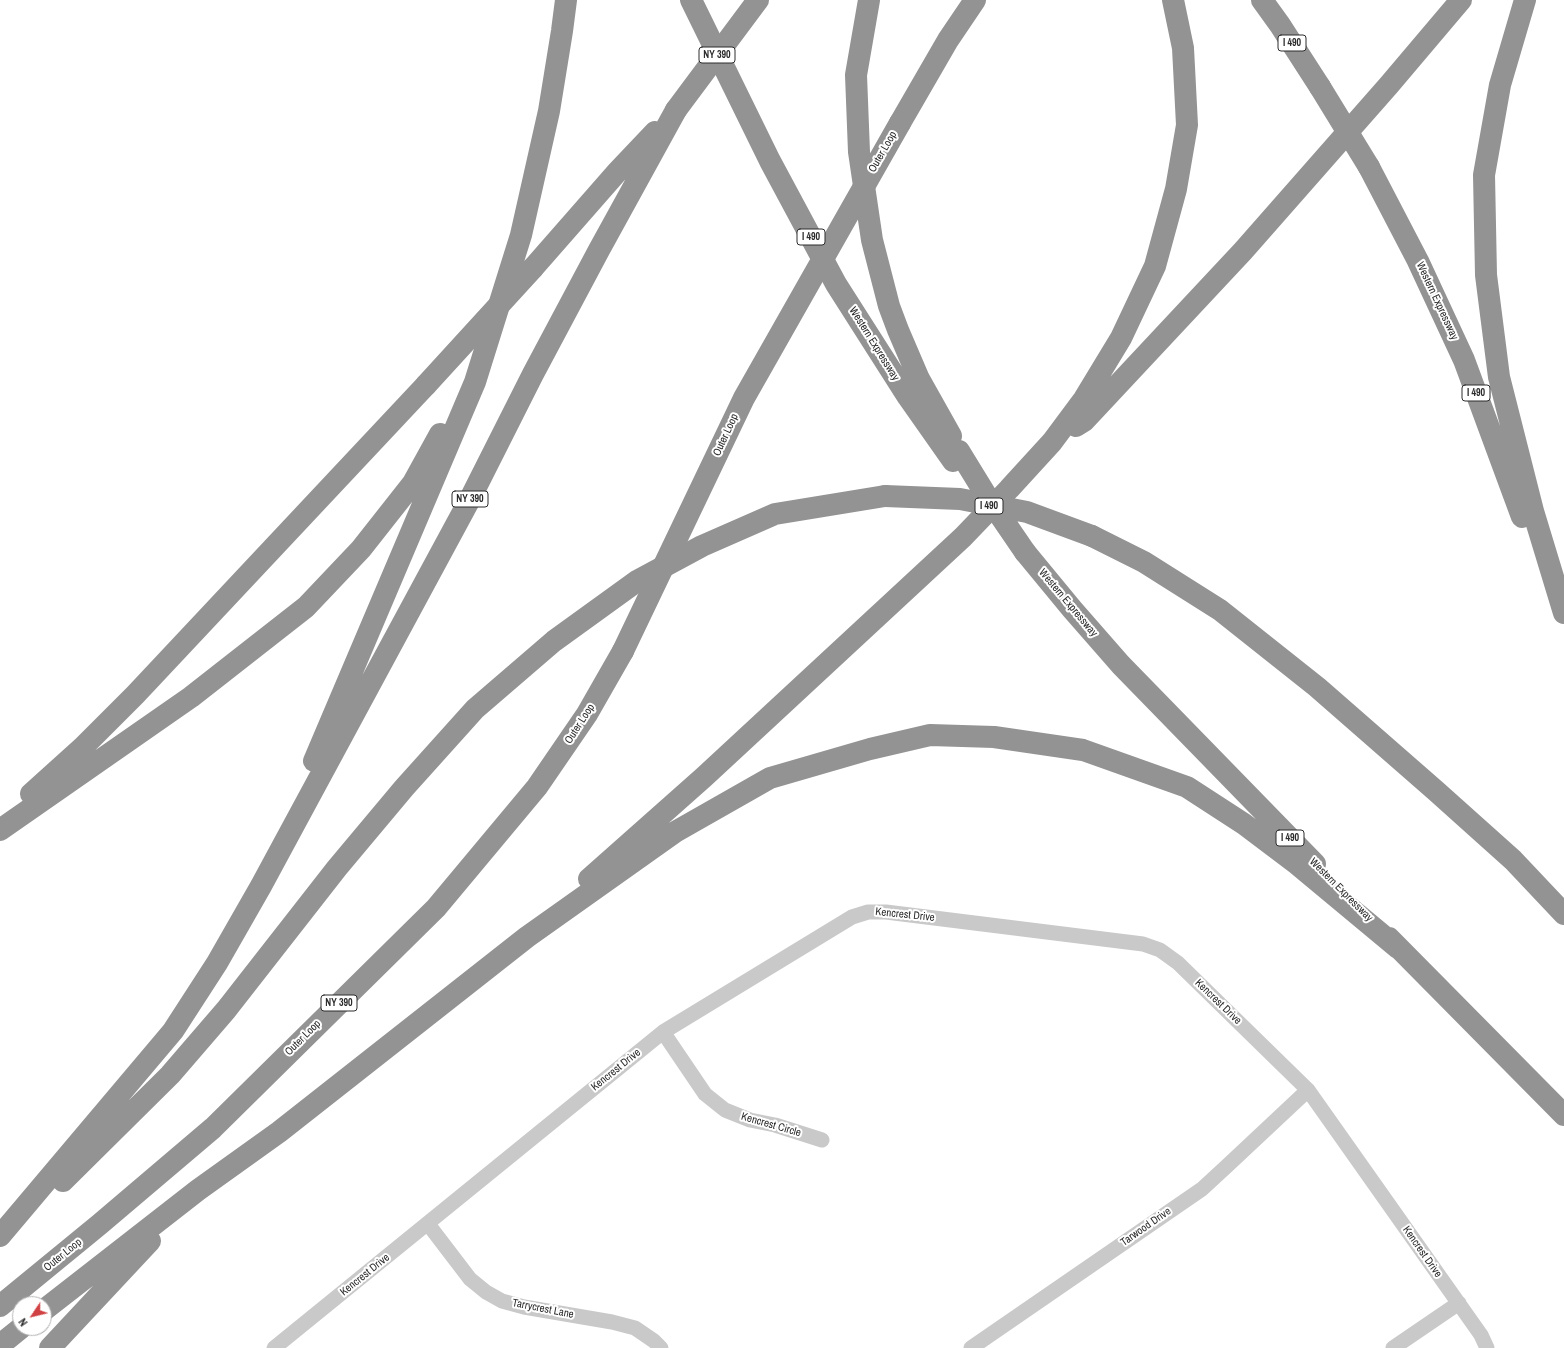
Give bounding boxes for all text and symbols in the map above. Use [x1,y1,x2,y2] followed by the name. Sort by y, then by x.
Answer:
[1278,35,1306,51] road number: I 490
[699,47,735,63] road number: NY 390
[866,129,900,175] street label: Outer Loop
[797,229,825,245] road number: I 490
[1413,260,1461,342] street label: Western Expressway
[846,305,902,383] street label: Western Expressway
[1462,385,1490,401] road number: I 490
[710,412,742,458] street label: Outer Loop
[452,491,488,507] road number: NY 390
[975,498,1003,514] road number: I 490
[1036,566,1100,640] street label: Western Expressway
[562,701,598,747] street label: Outer Loop
[1276,830,1304,846] road number: I 490
[1306,855,1376,925] street label: Western Expressway
[875,905,935,925] street label: Kencrest Drive
[1192,977,1244,1027] street label: Kencrest Drive
[321,995,357,1011] road number: NY 390
[282,1017,324,1059] street label: Outer Loop
[589,1046,643,1094] street label: Kencrest Drive
[740,1110,802,1140] street label: Kencrest Circle
[1118,1205,1174,1249] street label: Tarwood Drive
[1399,1224,1445,1280] street label: Kencrest Drive
[41,1236,85,1274] street label: Outer Loop
[338,1251,392,1299] street label: Kencrest Drive
[12,1296,52,1336] north arrow
[511,1297,575,1321] street label: Tarrycrest Lane
[15,1316,31,1329] text: N

